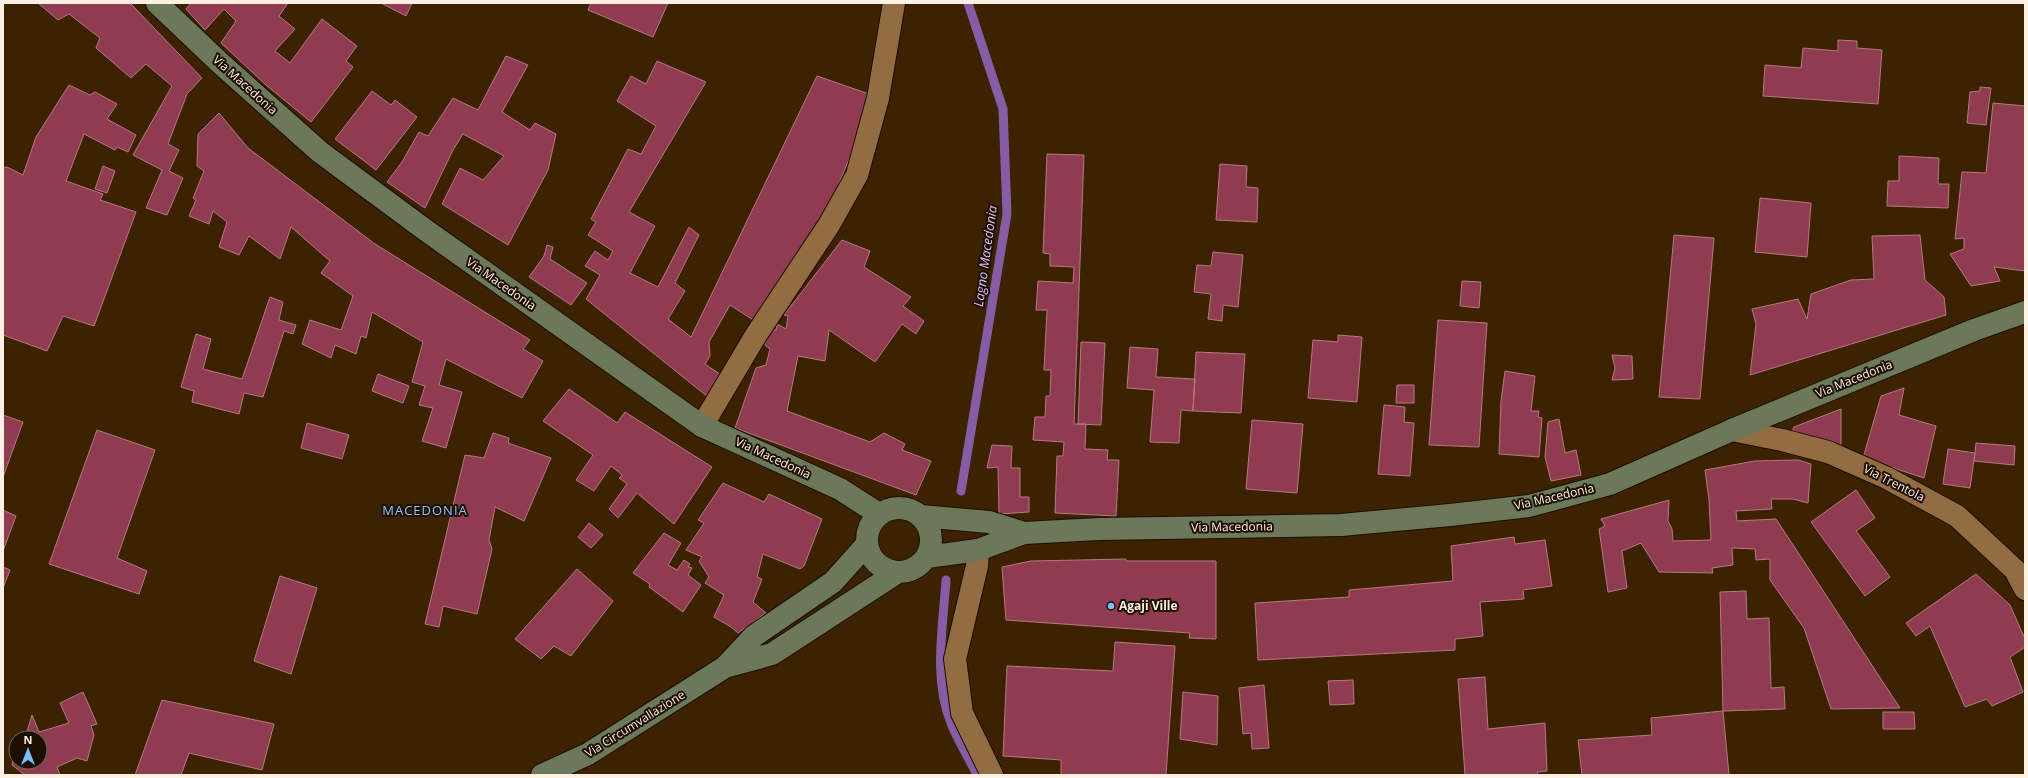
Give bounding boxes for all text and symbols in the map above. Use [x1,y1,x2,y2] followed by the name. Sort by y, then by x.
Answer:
[209,51,281,118] street label: Via Macedonia
[969,204,1001,308] water label: Lagno Macedonia
[463,253,540,314] street label: Via Macedonia
[1813,355,1895,402] street label: Via Macedonia
[733,433,814,482] street label: Via Macedonia
[1861,460,1928,505] street label: Via Trentola
[1512,479,1596,514] street label: Via Macedonia
[382,501,468,519] district label: MACEDONIA
[1191,517,1273,536] street label: Via Macedonia
[1119,597,1178,614] place label: Agaji Ville
[1106,601,1116,611] marker: Agaji Ville
[581,686,688,761] street label: Via Circumvallazione
[8,730,48,770] north arrow
[24,732,32,747] text: N

